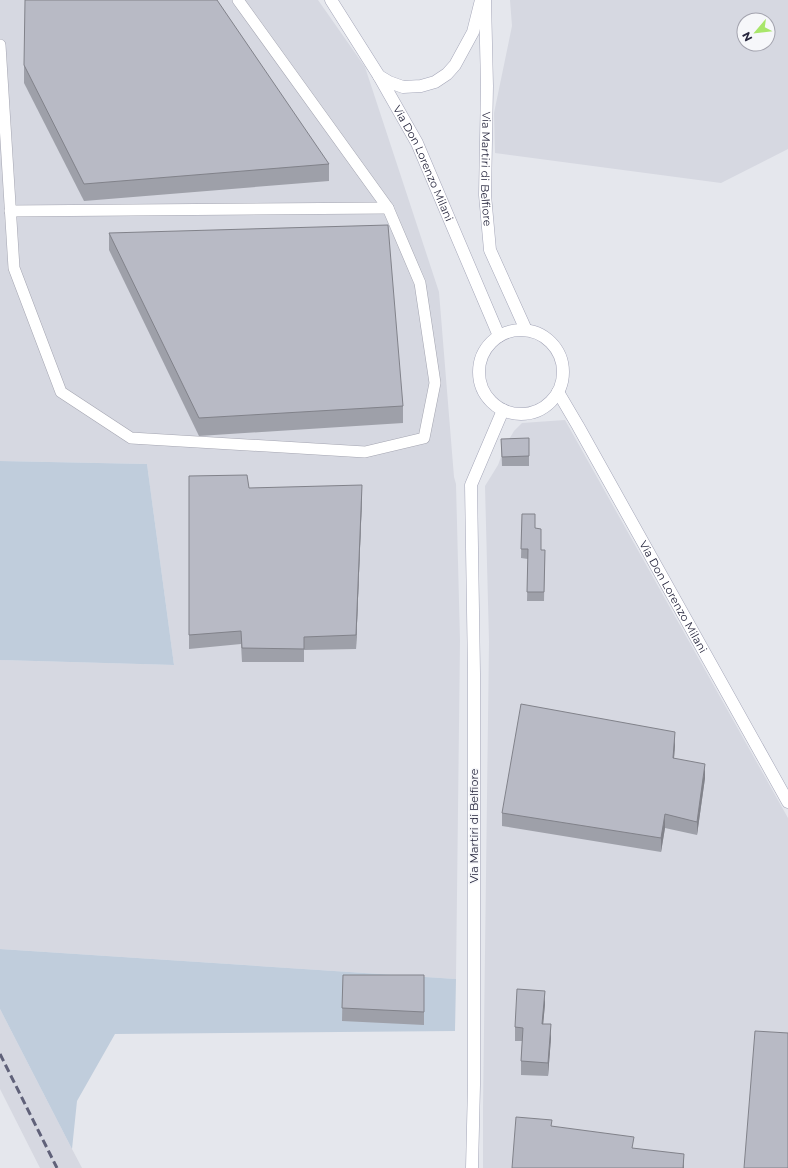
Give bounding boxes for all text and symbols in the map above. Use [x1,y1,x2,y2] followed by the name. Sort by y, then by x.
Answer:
[736,12,776,52] north arrow
[739,29,755,44] text: N
[390,103,456,223] street label: Via Don Lorenzo Milani
[478,111,495,227] street label: Via Martiri di Belfiore
[636,538,710,655] street label: Via Don Lorenzo Milani
[467,768,481,883] street label: Via Martiri di Belfiore

